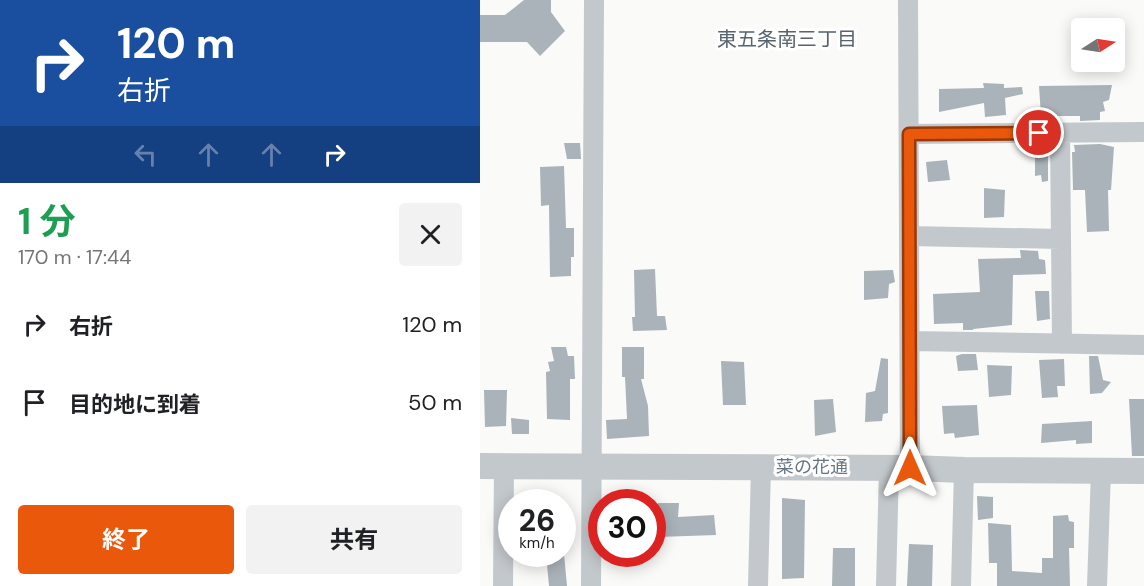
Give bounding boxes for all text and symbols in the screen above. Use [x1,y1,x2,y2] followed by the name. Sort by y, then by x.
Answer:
[117,16,235,71] text: 120 m
[1071,18,1125,72] north arrow
[1071,18,1125,72] map controls
[18,24,96,102] icon: right
[717,26,857,52] district label: 東五条南三丁目
[117,73,171,108] text: 右折
[1013,107,1064,158] pin
[1022,116,1055,149] icon: arrive
[129,138,162,171] icon: left
[192,138,225,171] icon: ahead
[255,138,288,171] icon: ahead
[318,138,351,171] icon: right
[18,198,76,245] text: 1 分
[399,203,462,266] button: close
[18,244,131,270] text: 170 m · 17:44
[18,308,51,341] icon: right
[402,310,462,339] text: 120 m
[69,312,113,341] text: 右折
[18,386,51,419] icon: arrive
[408,388,462,417] text: 50 m
[69,390,201,419] text: 目的地に到着
[878,436,942,500] position arrow
[776,455,848,479] street label: 菜の花通
[588,489,666,567] speed limit sign: 30
[519,501,555,540] text: 26
[18,505,234,574] button: 終了
[246,505,462,574] button: 共有
[519,533,555,553] text: km/h

